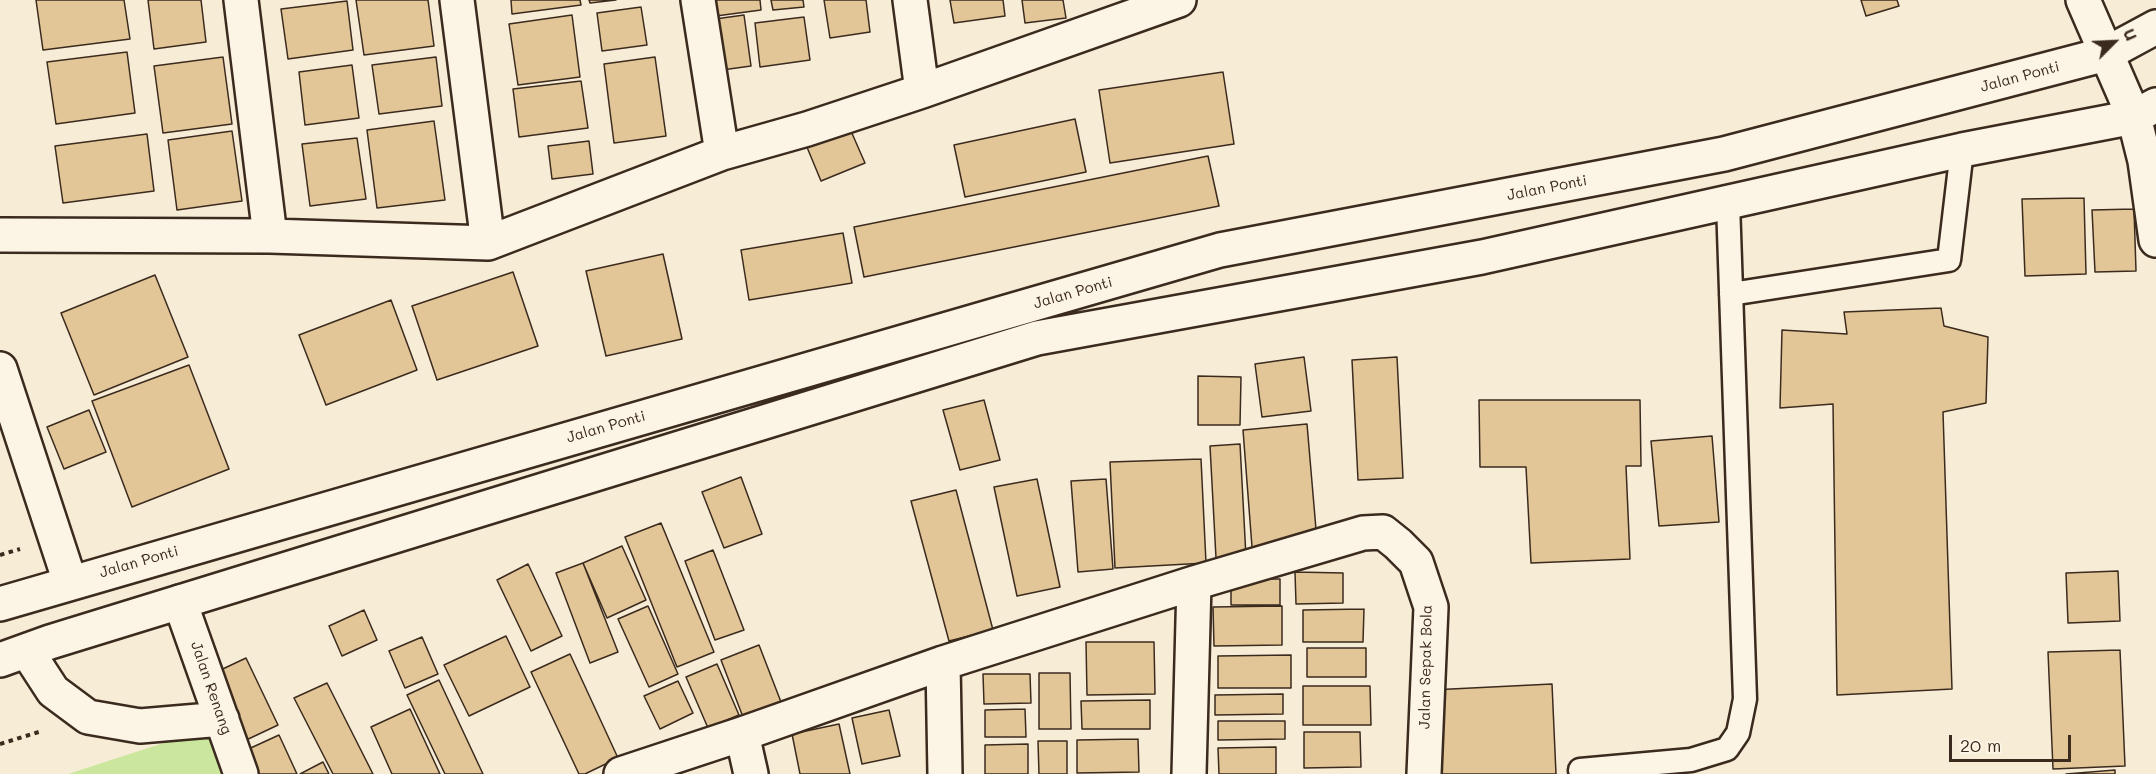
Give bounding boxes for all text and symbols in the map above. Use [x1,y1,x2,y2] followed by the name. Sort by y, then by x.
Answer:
[2084,12,2144,72] north arrow
[2119,25,2143,44] text: U
[1978,58,2062,96] street label: Jalan Ponti
[1505,171,1589,205] street label: Jalan Ponti
[1031,273,1115,313] street label: Jalan Ponti
[564,407,648,447] street label: Jalan Ponti
[97,542,181,582] street label: Jalan Ponti
[1416,605,1436,729] street label: Jalan Sepak Bola
[187,639,235,737] street label: Jalan Renang
[1952,723,2074,761] scale bar
[1960,733,2001,757] text: 20 m

